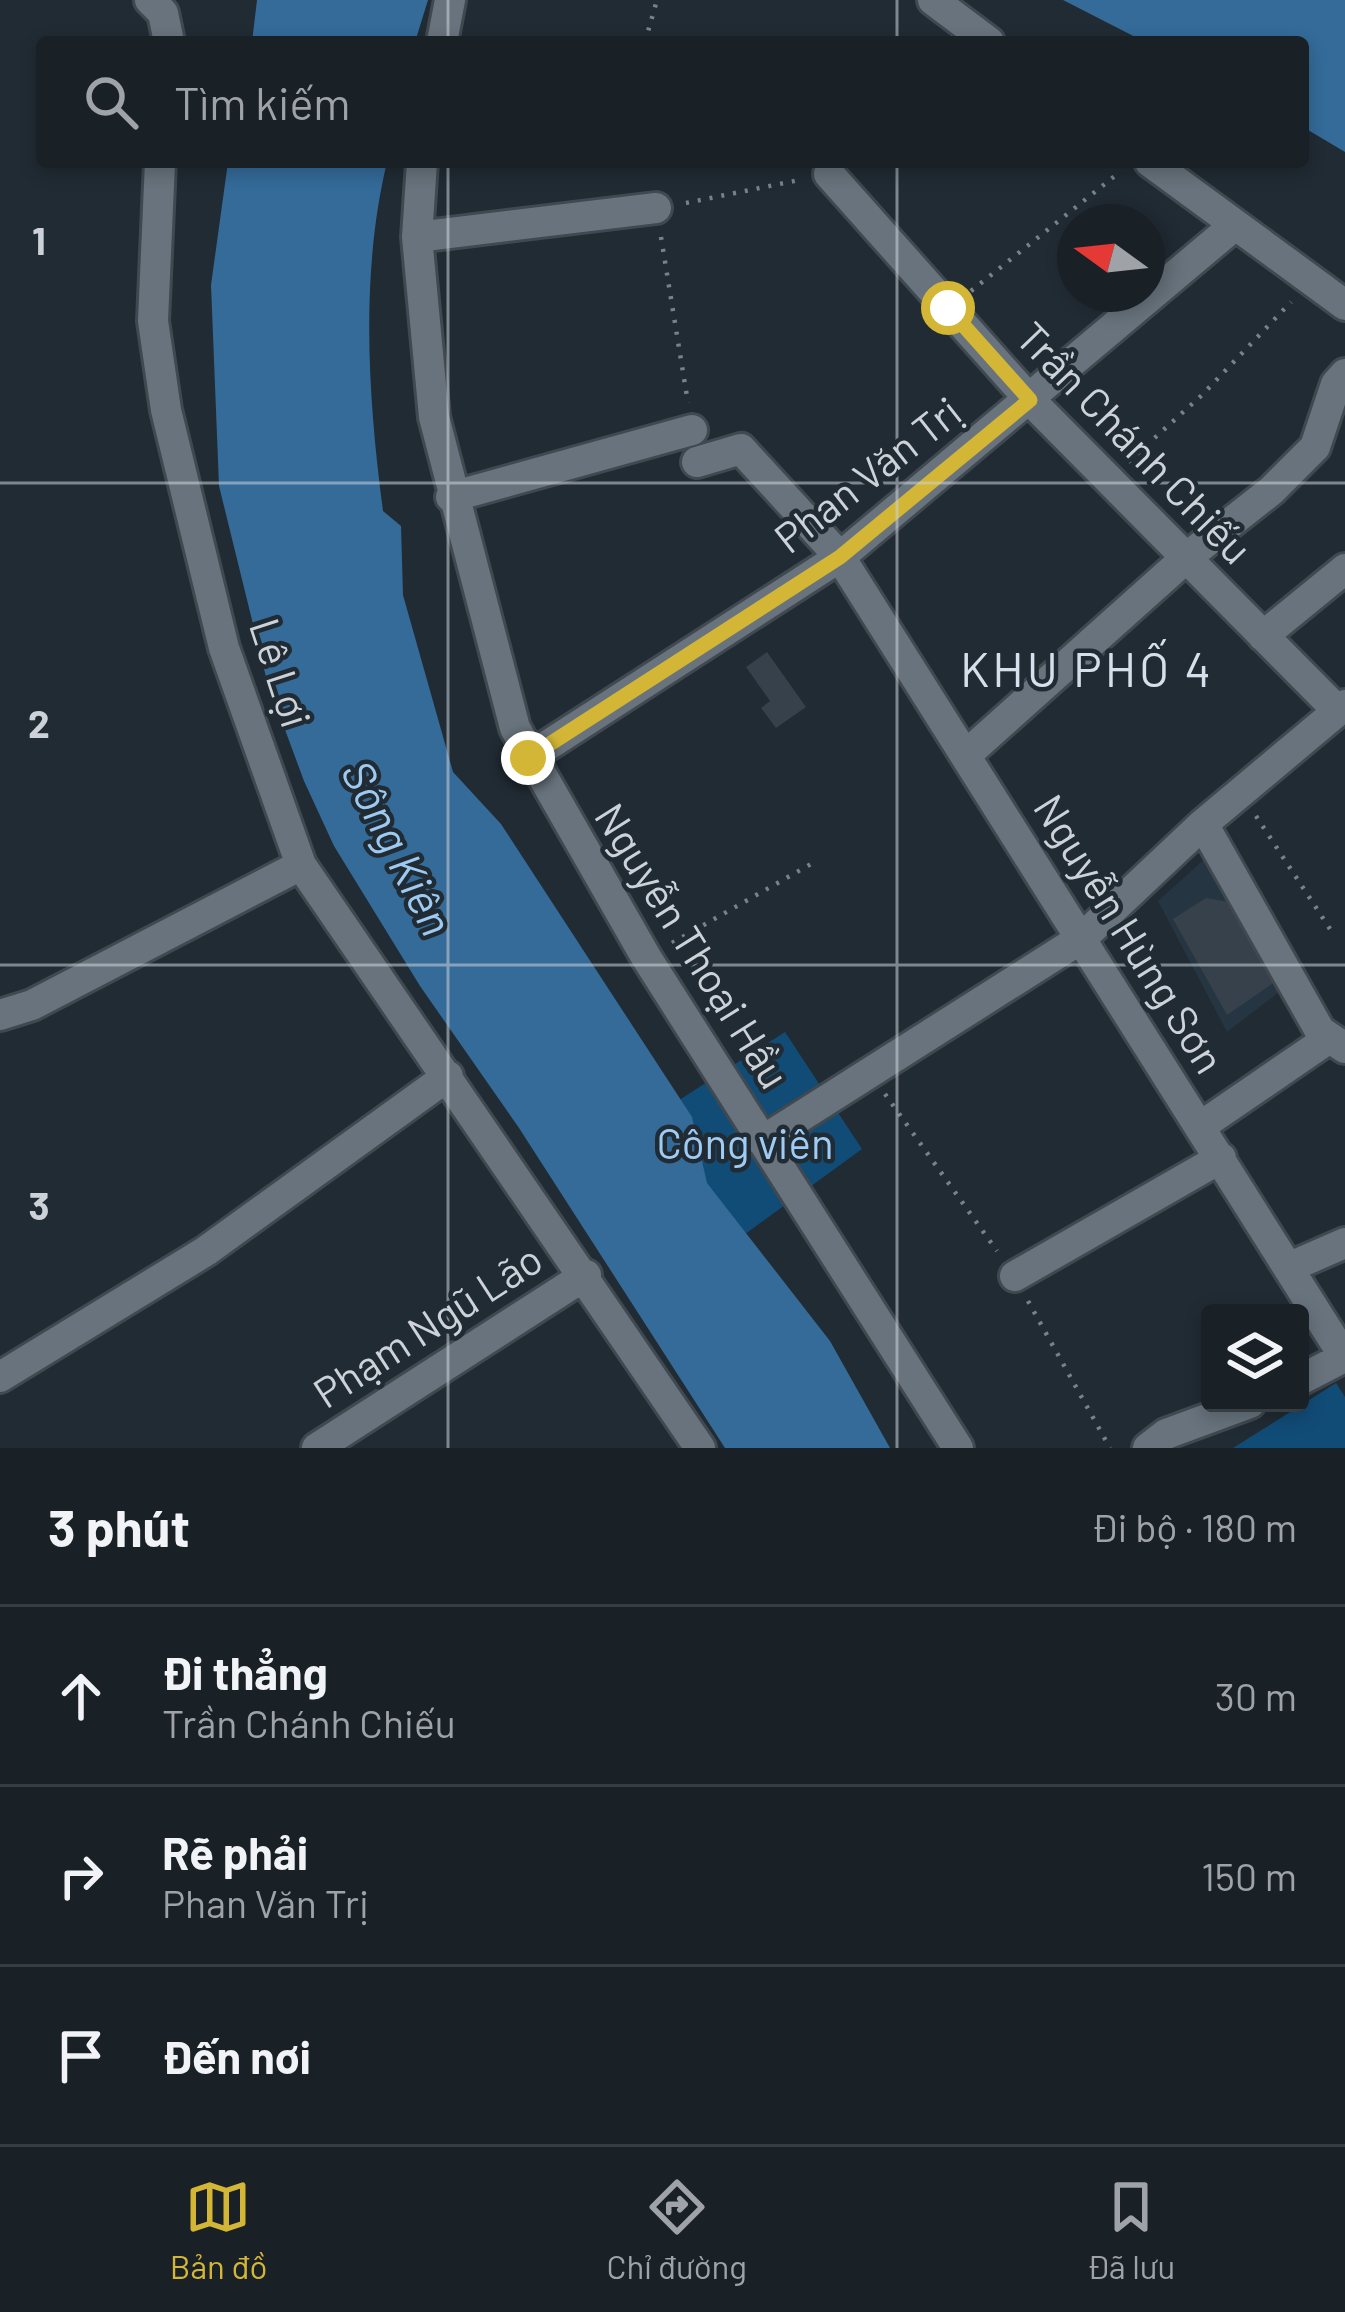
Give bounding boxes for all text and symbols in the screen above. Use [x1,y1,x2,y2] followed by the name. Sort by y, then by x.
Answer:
[36,36,1309,168] search box
[78,69,144,135] icon: search
[174,75,351,129] text: Tìm kiếm
[1057,204,1165,312] north arrow
[32,216,46,263] text: 1
[921,281,975,335] route start
[1008,310,1263,573] street label: Trần Chánh Chiếu
[764,385,970,562] street label: Phan Văn Trị
[241,612,323,733] street label: Lê Lợi
[960,639,1214,697] district label: KHU PHỐ 4
[28,699,50,746] text: 2
[501,731,555,785] route end
[332,751,466,944] water label: Sông Kiên
[1024,785,1236,1082] street label: Nguyễn Hùng Sơn
[585,793,801,1097] street label: Nguyễn Thoại Hầu
[656,1117,834,1168] park label: Công viên
[28,1181,50,1228] text: 3
[303,1232,551,1417] street label: Phạm Ngũ Lão
[1201,1304,1309,1412] map controls
[1201,1304,1309,1412] button: layers
[48,1496,190,1557] text: 3 phút
[1091,1503,1297,1550] text: Đi bộ · 180 m
[162,1645,328,1699] text: Đi thẳng
[48,1663,114,1729] icon: ahead
[1215,1672,1297,1719] text: 30 m
[162,1699,456,1746] text: Trần Chánh Chiếu
[162,1825,308,1879] text: Rẽ phải
[48,1843,114,1909] icon: right
[1201,1852,1297,1899] text: 150 m
[162,1879,369,1926] text: Phan Văn Trị
[48,2023,114,2089] icon: arrive
[162,2029,311,2083] text: Đến nơi
[170,2174,267,2286] tab: Bản đồ
[607,2174,747,2286] tab: Chỉ đường
[1086,2174,1175,2286] tab: Đã lưu

